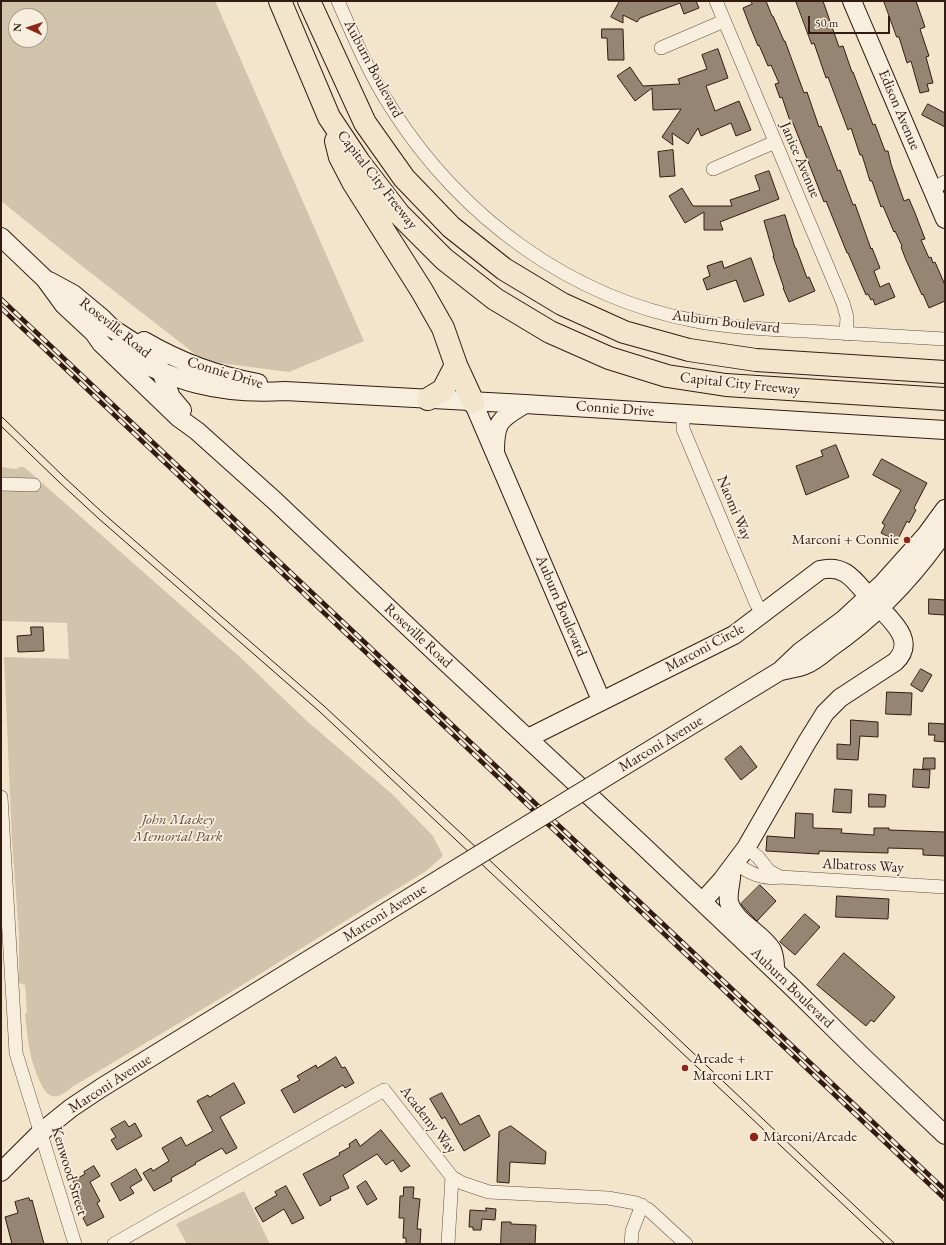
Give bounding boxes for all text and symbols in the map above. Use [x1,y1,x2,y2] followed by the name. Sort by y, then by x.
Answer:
[8,8,48,48] north arrow
[810,8,892,34] scale bar
[815,15,838,31] text: 50 m
[340,17,406,121] street label: Auburn Boulevard
[10,23,24,32] text: N
[874,67,924,153] street label: Edison Avenue
[776,119,824,201] street label: Janice Avenue
[333,127,421,233] street label: Capital City Freeway
[76,294,154,362] street label: Roseville Road
[671,306,781,338] street label: Auburn Boulevard
[185,353,265,393] street label: Connie Drive
[679,369,801,399] street label: Capital City Freeway
[575,397,655,421] street label: Connie Drive
[712,473,756,543] street label: Naomi Way
[792,531,899,549] place label: Marconi + Connie
[902,535,912,545] marker: Marconi + Connie
[532,553,590,659] street label: Auburn Boulevard
[380,600,456,672] street label: Roseville Road
[662,620,748,676] street label: Marconi Circle
[616,712,706,776] street label: Marconi Avenue
[133,811,223,846] park label: John Mackey Memorial Park
[822,855,904,877] street label: Albatross Way
[340,880,430,946] street label: Marconi Avenue
[747,944,837,1032] street label: Auburn Boulevard
[693,1050,773,1085] place label: Arcade + Marconi LRT
[65,1051,155,1117] street label: Marconi Avenue
[680,1063,690,1073] marker: Arcade + Marconi LRT
[396,1083,460,1157] street label: Academy Way
[47,1124,91,1218] street label: Kenwood Street
[763,1128,857,1146] place label: Marconi/Arcade
[748,1131,760,1143] marker: Marconi/Arcade

